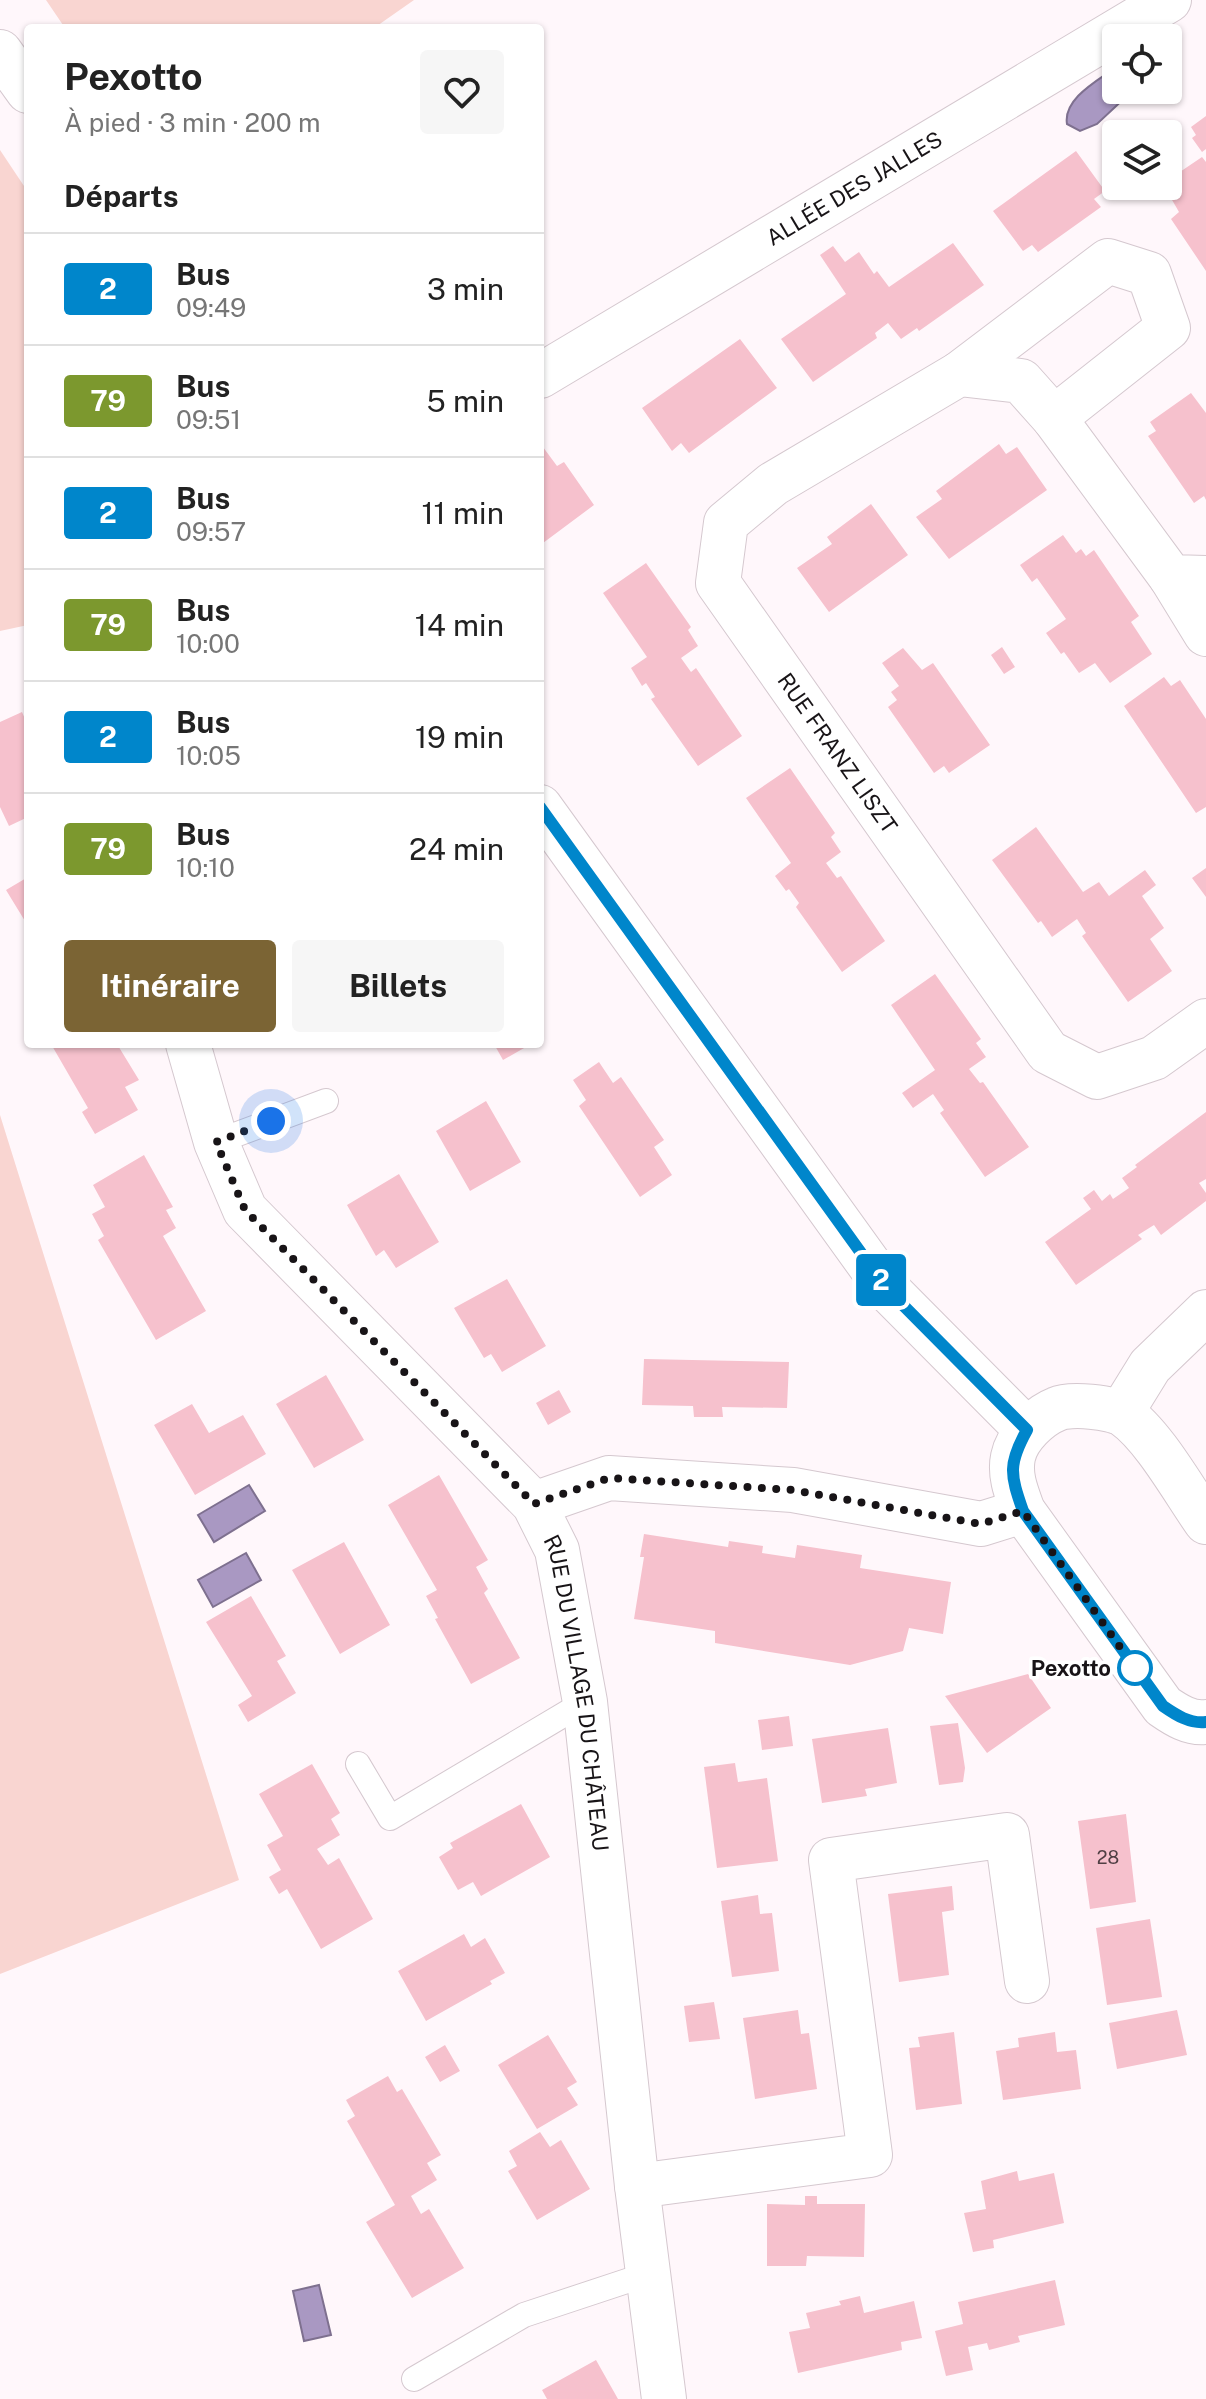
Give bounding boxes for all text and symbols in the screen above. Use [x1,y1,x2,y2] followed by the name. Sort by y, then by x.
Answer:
[1102,24,1182,200] map controls
[1102,24,1182,104] button: locate
[420,50,504,134] button: heart
[64,54,203,99] text: Pexotto
[64,107,321,138] text: À pied · 3 min · 200 m
[1102,120,1182,200] button: layers
[762,126,947,251] street label: ALLÉE DES JALLES
[64,178,178,214] text: Départs
[176,256,230,292] text: Bus
[427,271,504,307] text: 3 min
[99,272,117,305] text: 2
[176,292,246,323] text: 09:49
[176,368,230,404] text: Bus
[427,383,504,419] text: 5 min
[90,384,126,417] text: 79
[176,404,241,435] text: 09:51
[176,480,230,516] text: Bus
[421,495,504,531] text: 11 min
[99,496,117,529] text: 2
[176,516,246,547] text: 09:57
[176,592,230,628] text: Bus
[415,607,504,643] text: 14 min
[90,608,126,641] text: 79
[176,628,240,659] text: 10:00
[772,668,903,838] street label: RUE FRANZ LISZT
[176,704,230,740] text: Bus
[415,719,504,755] text: 19 min
[99,720,117,753] text: 2
[176,740,241,771] text: 10:05
[176,816,230,852] text: Bus
[409,831,504,867] text: 24 min
[90,832,126,865] text: 79
[176,852,235,883] text: 10:10
[64,940,276,1032] button: Itinéraire
[292,940,504,1032] button: Billets
[251,1101,291,1141] your location
[855,1254,907,1306] line badge: 2
[872,1263,890,1296] text: 2
[538,1530,614,1852] street label: RUE DU VILLAGE DU CHÂTEAU
[1118,1651,1152,1685] marker: Pexotto
[1031,1655,1111,1681] place label: Pexotto
[1097,1847,1119,1868] house number: 28

